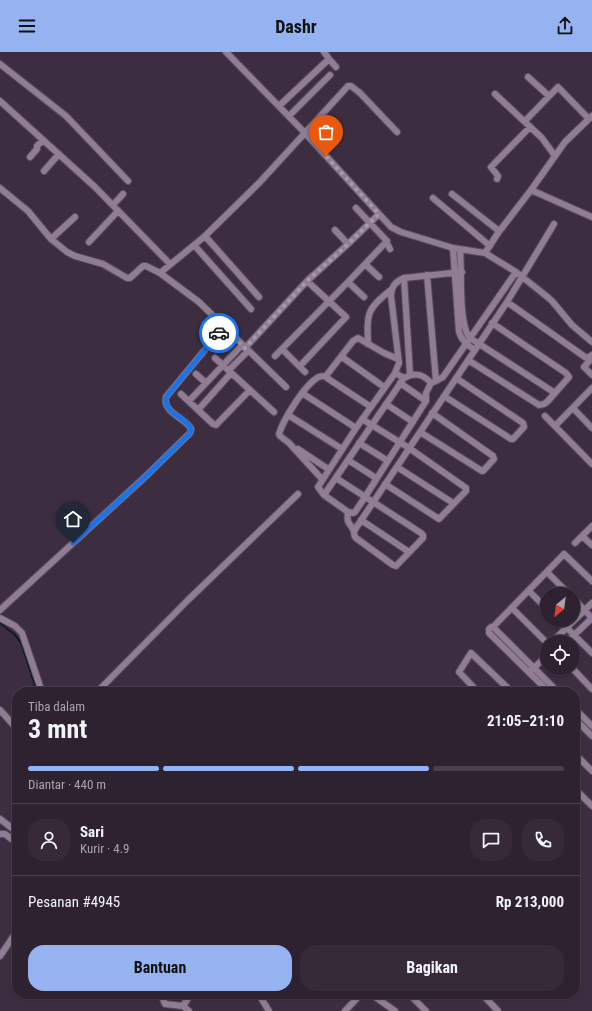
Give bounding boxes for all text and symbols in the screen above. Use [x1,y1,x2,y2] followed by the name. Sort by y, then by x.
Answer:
[16,15,38,37] icon: menu
[554,15,576,37] icon: share
[275,16,317,37] text: Dashr
[309,115,343,156] pin
[315,121,337,143] icon: bag
[199,313,239,353] courier
[208,322,230,344] icon: car
[56,502,90,543] pin
[62,508,84,530] icon: home
[540,587,580,627] north arrow
[540,587,580,675] map controls
[540,635,580,675] button: locate
[28,699,85,714] text: Tiba dalam
[487,712,564,730] text: 21:05–21:10
[28,714,87,744] text: 3 mnt
[28,777,106,792] text: Diantar · 440 m
[28,819,70,861] button: person
[470,819,512,861] button: chat
[522,819,564,861] button: phone
[80,823,104,841] text: Sari
[80,841,130,856] text: Kurir · 4.9
[28,893,120,911] text: Pesanan #4945
[496,893,564,911] text: Rp 213,000
[28,945,292,991] button: Bantuan
[300,945,564,991] button: Bagikan

